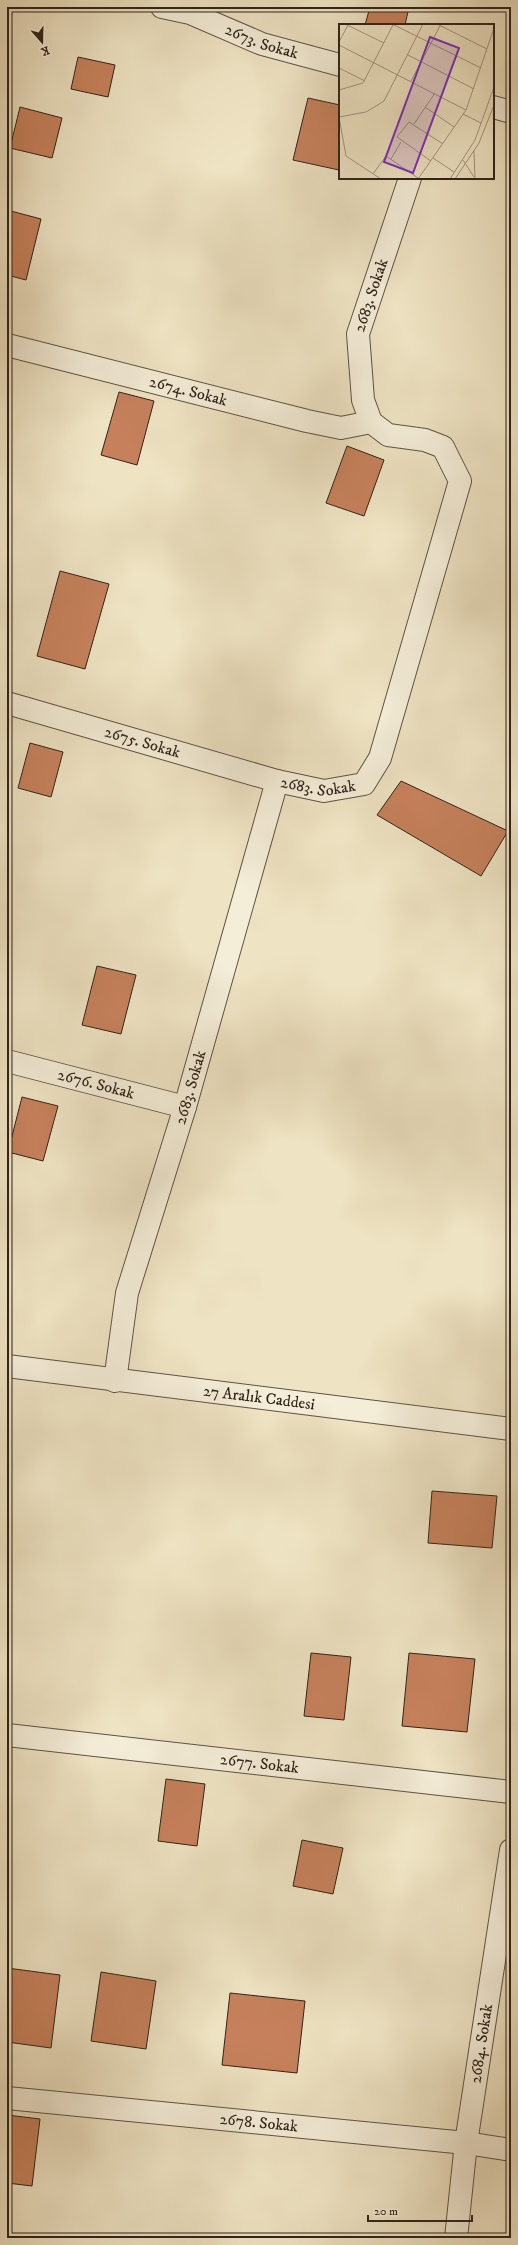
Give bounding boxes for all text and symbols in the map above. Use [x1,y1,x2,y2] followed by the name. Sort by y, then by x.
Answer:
[222,19,301,63] street label: 2673. Sokak
[22,22,62,62] north arrow
[339,24,494,179] inset map
[39,43,51,58] text: K
[349,256,392,335] street label: 2683. Sokak
[147,371,230,410] street label: 2674. Sokak
[102,722,183,763] street label: 2675. Sokak
[279,772,357,801] street label: 2683. Sokak
[170,1048,211,1127] street label: 2683. Sokak
[55,1064,137,1104] street label: 2676. Sokak
[202,1381,316,1414] street label: 27 Aralık Caddesi
[219,1749,300,1778] street label: 2677. Sokak
[465,2003,497,2085] street label: 2684. Sokak
[219,2109,299,2136] street label: 2678. Sokak
[368,2197,472,2223] scale bar
[374,2204,398,2219] text: 20 m

